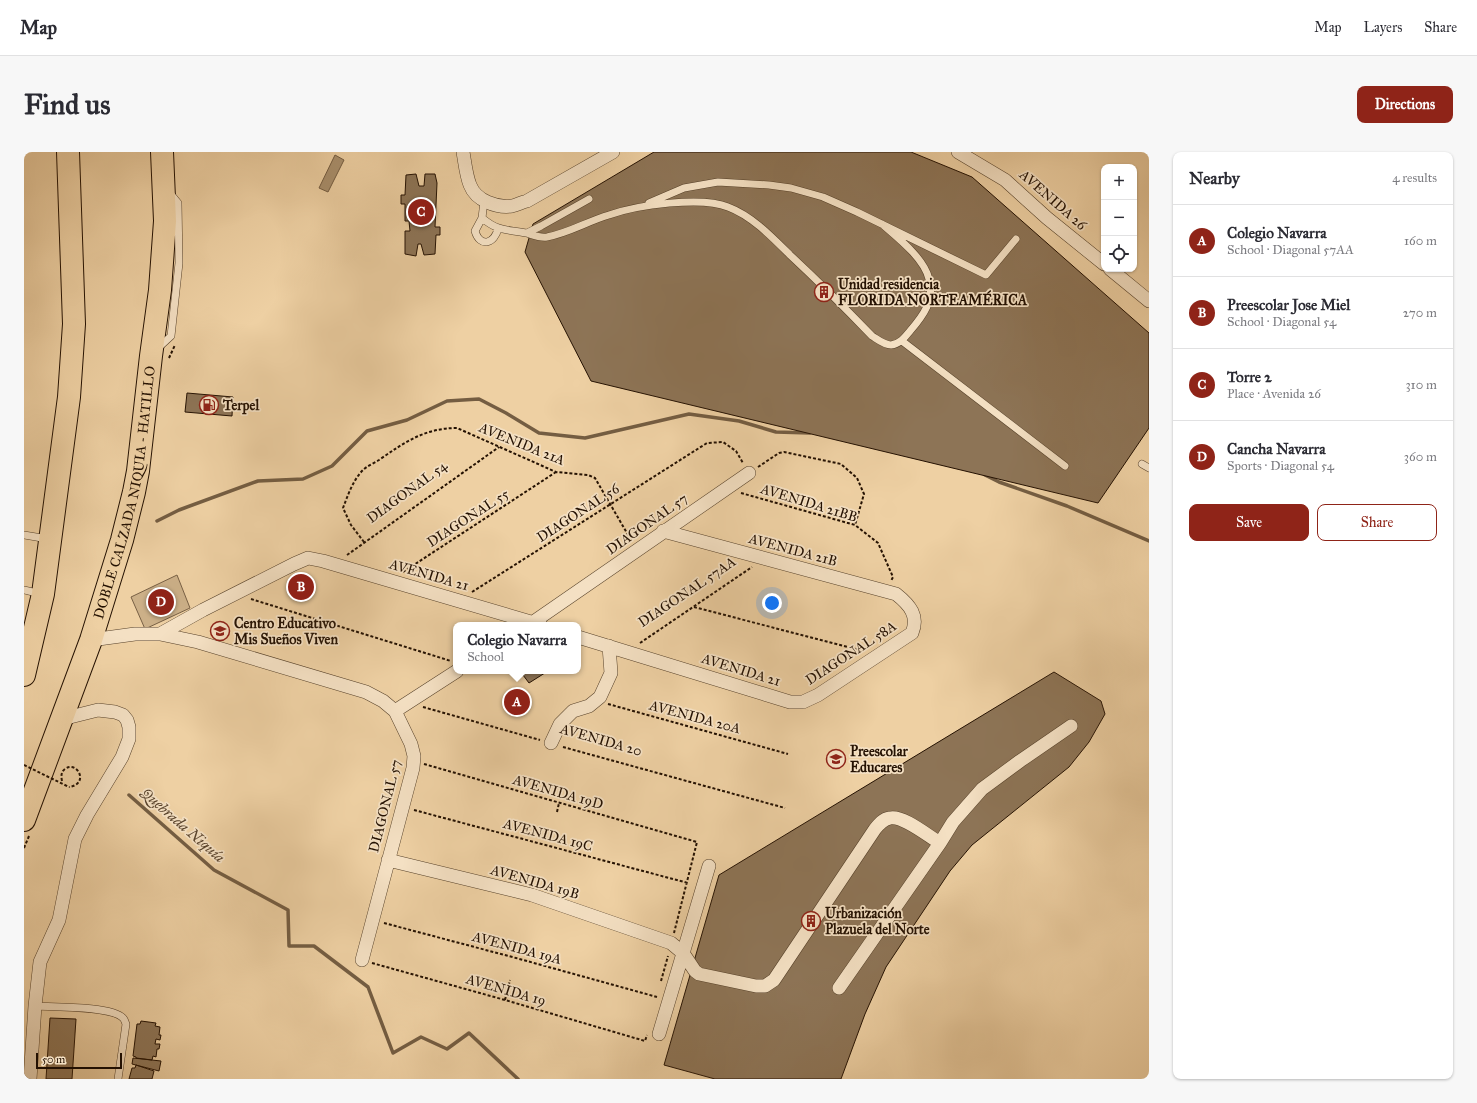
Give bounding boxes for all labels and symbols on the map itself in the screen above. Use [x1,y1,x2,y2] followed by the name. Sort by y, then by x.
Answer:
[1015,166,1091,234] street label: AVENIDA 26
[408,197,434,227] pin: C
[838,276,1028,309] place label: Unidad residencia FLORIDA NORTEAMÉRICA
[813,281,835,303] building icon: Unidad residencia FLORIDA NORTEAMÉRICA
[90,365,158,621] street label: DOBLE CALZADA NIQUIA - HATILLO
[198,394,220,416] fuel station icon: Terpel
[222,397,260,415] place label: Terpel
[476,419,568,469] street label: AVENIDA 21A
[364,456,451,527] street label: DIAGONAL 54
[534,480,623,546] street label: DIAGONAL 56
[758,480,859,526] street label: AVENIDA 21BB
[424,485,513,551] street label: DIAGONAL 55
[603,490,691,558] street label: DIAGONAL 57
[746,530,839,570] street label: AVENIDA 21B
[635,553,739,631] street label: DIAGONAL 57AA
[386,555,471,595] street label: AVENIDA 21
[288,572,314,602] pin: B
[148,587,174,617] pin: D
[762,593,782,613] your location
[234,615,338,648] place label: Centro Educativo Mis Sueños Viven
[803,617,900,689] street label: DIAGONAL 58A
[209,620,231,642] school or university icon: Centro Educativo Mis Sueños Viven
[698,650,783,690] street label: AVENIDA 21
[504,687,530,717] pin: A
[647,696,743,737] street label: AVENIDA 20A
[557,720,644,760] street label: AVENIDA 20
[850,743,909,776] place label: Preescolar Educares
[825,748,847,770] school or university icon: Preescolar Educares
[365,758,405,854] street label: DIAGONAL 57
[510,771,605,813] street label: AVENIDA 19D
[137,783,229,866] water label: Quebrada Niquía
[501,815,595,855] street label: AVENIDA 19C
[488,861,581,903] street label: AVENIDA 19B
[825,905,930,938] place label: Urbanización Plazuela del Norte
[800,910,822,932] building icon: Urbanización Plazuela del Norte
[470,928,564,968] street label: AVENIDA 19A
[463,970,548,1009] street label: AVENIDA 19
[36,1051,122,1070] scale bar

